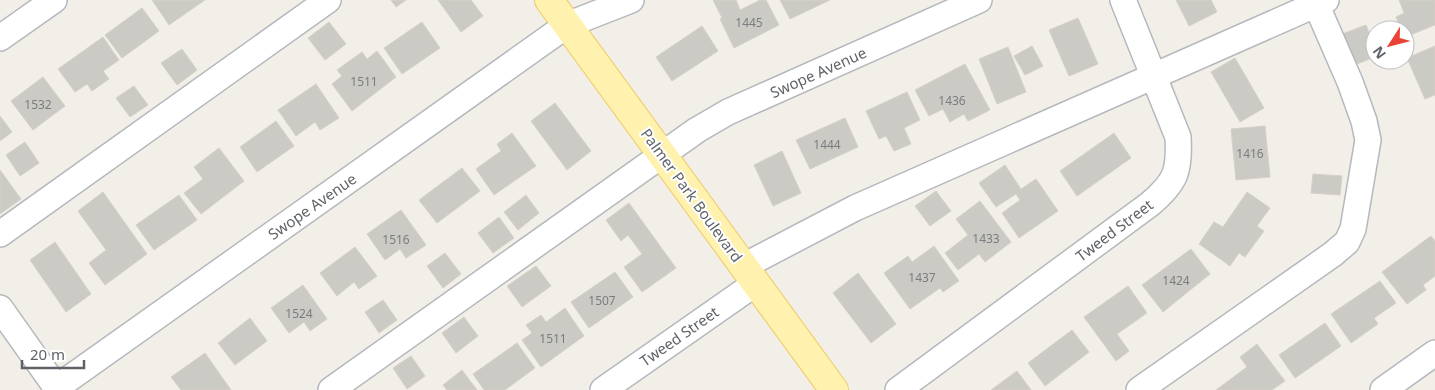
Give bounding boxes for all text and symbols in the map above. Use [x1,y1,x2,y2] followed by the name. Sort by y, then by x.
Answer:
[735,14,763,31] house number: 1445
[1365,20,1415,70] north arrow
[767,42,869,102] street label: Swope Avenue
[1368,43,1390,63] text: N
[350,73,378,90] house number: 1511
[938,92,966,109] house number: 1436
[24,96,52,113] house number: 1532
[637,124,747,266] street label: Palmer Park Boulevard
[813,136,841,153] house number: 1444
[1236,145,1264,162] house number: 1416
[264,168,360,244] street label: Swope Avenue
[1071,194,1157,266] street label: Tweed Street
[972,230,1000,247] house number: 1433
[382,231,410,248] house number: 1516
[908,269,936,286] house number: 1437
[1162,272,1190,289] house number: 1424
[588,292,616,309] house number: 1507
[636,301,723,371] street label: Tweed Street
[285,305,313,322] house number: 1524
[539,330,567,347] house number: 1511
[22,338,85,370] scale bar
[30,344,65,364] text: 20 m

